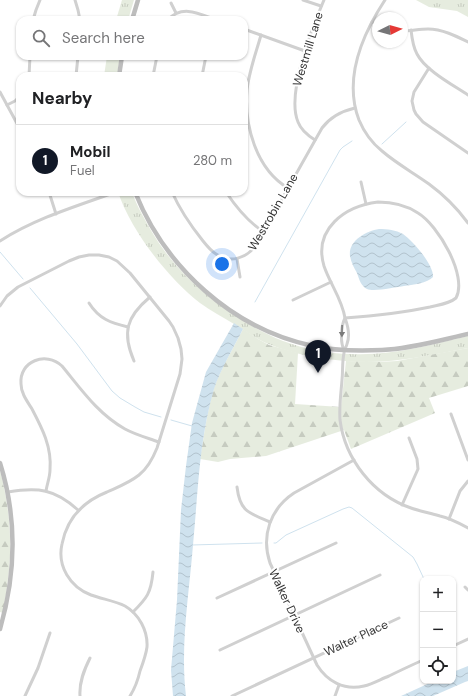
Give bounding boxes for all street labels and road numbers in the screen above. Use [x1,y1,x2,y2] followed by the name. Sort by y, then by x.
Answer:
[289,10,327,88] street label: Westmill Lane
[244,170,302,254] street label: Westrobin Lane
[265,566,309,636] street label: Walker Drive
[321,616,391,660] street label: Walter Place

